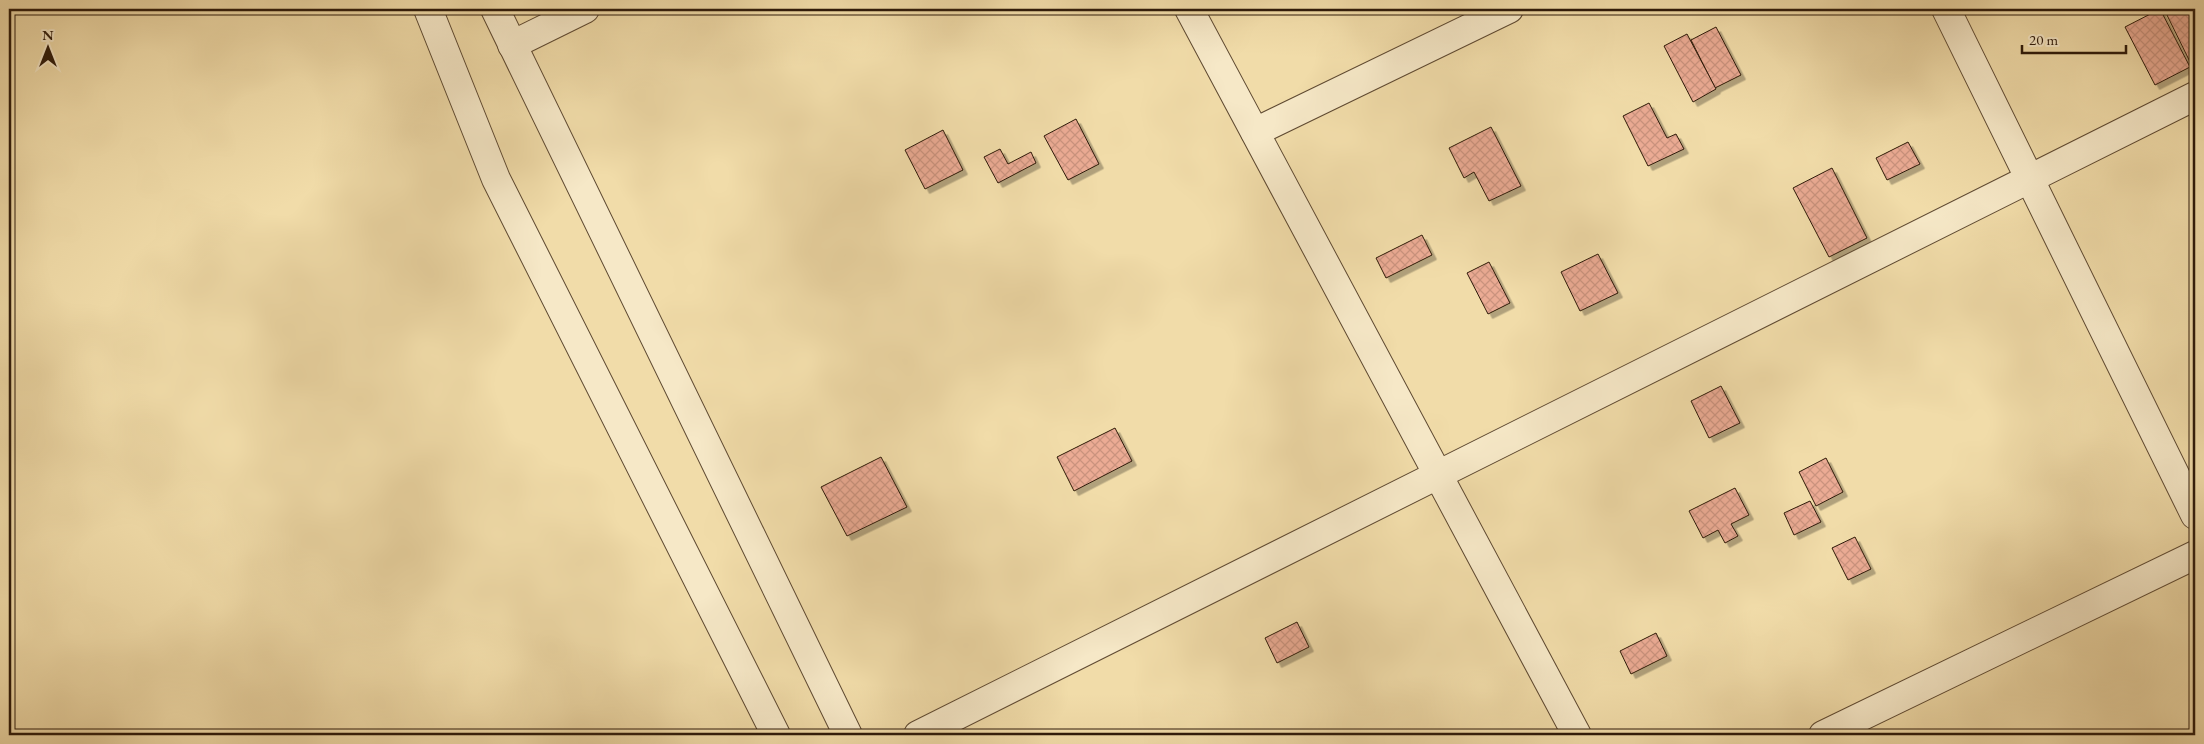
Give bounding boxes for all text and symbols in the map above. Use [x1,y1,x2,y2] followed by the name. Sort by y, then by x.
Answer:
[22,22,72,72] north arrow
[2022,22,2125,54] scale bar
[42,26,54,44] text: N
[2029,30,2058,49] text: 20 m

